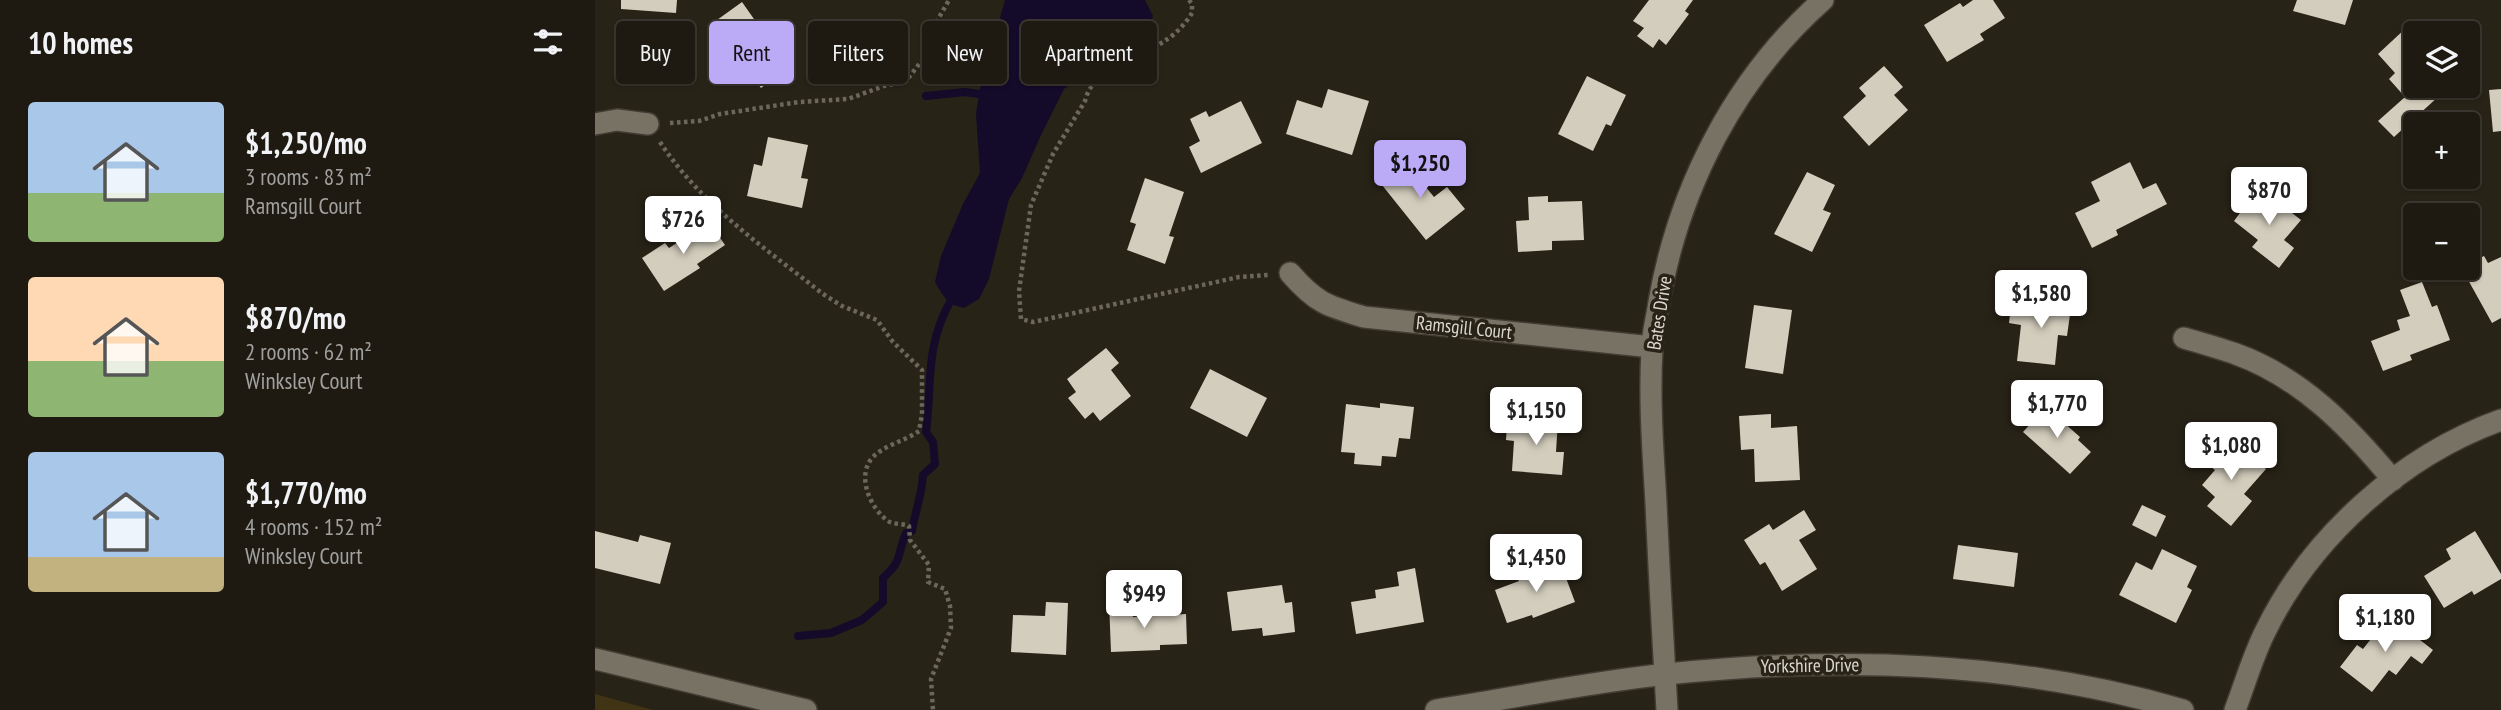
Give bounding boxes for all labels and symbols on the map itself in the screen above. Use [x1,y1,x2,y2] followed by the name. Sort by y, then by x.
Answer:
[1363,140,1477,200] pin: $1,250
[2228,168,2310,227] pin: $870
[642,196,724,256] pin: $726
[1984,270,2098,330] pin: $1,580
[1641,274,1677,352] street label: Bates Drive
[1415,310,1514,344] street label: Ramsgill Court
[2000,380,2114,440] pin: $1,770
[1479,388,1593,447] pin: $1,150
[2174,422,2288,482] pin: $1,080
[1479,534,1593,594] pin: $1,450
[1103,570,1185,630] pin: $949
[2328,594,2442,654] pin: $1,180
[1761,652,1860,678] street label: Yorkshire Drive

